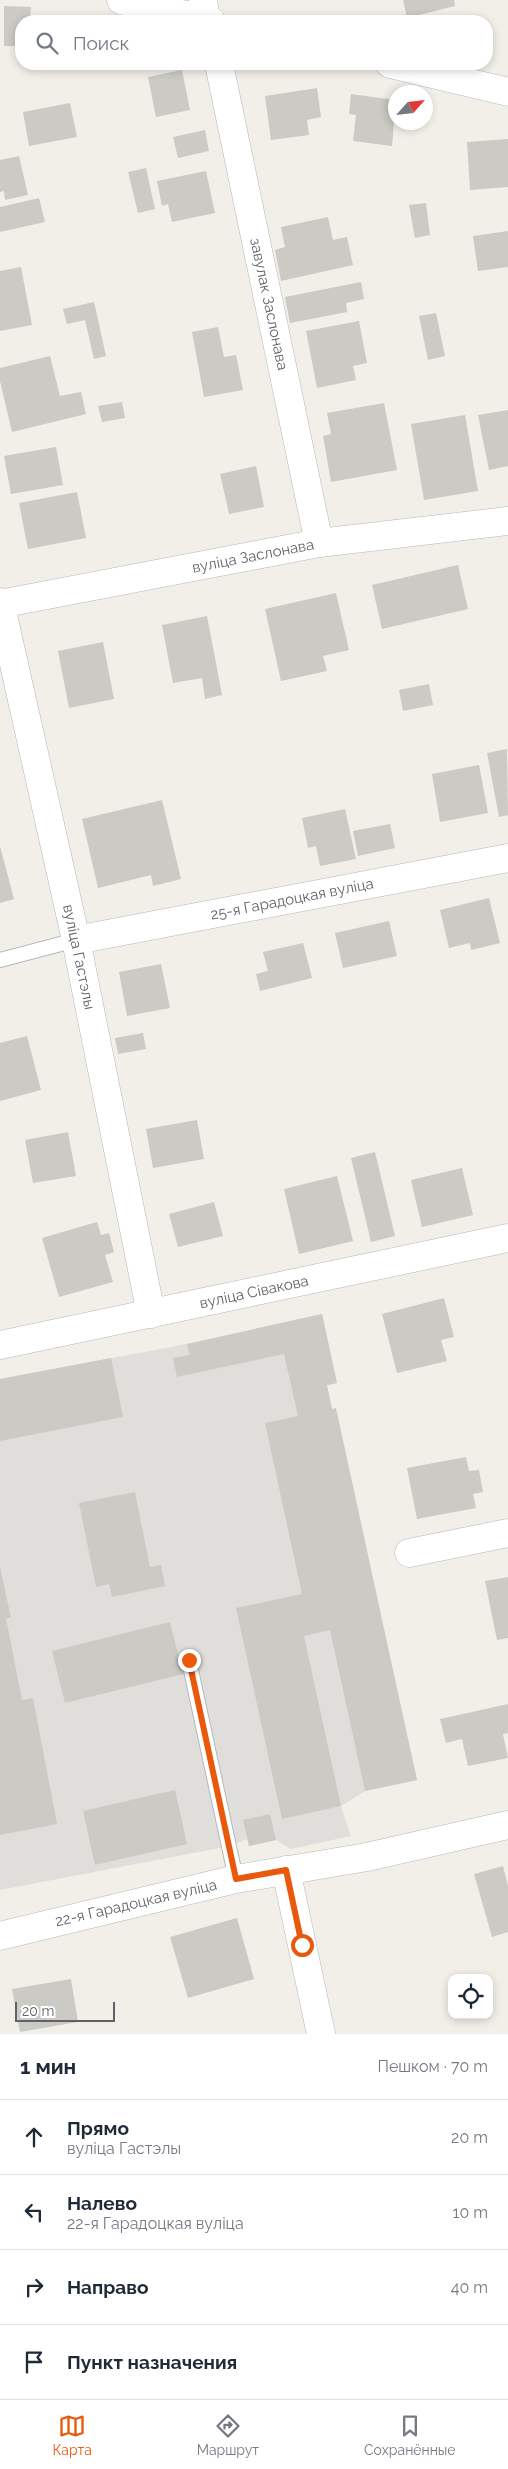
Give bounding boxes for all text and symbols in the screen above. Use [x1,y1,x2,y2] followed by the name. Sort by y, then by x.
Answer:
[15,15,493,70] search box
[33,29,61,57] icon: search
[73,32,129,54] text: Поиск
[388,85,433,130] north arrow
[246,236,292,372] street label: завулак Заслонава
[191,535,315,577] street label: вуліца Заслонава
[209,874,375,924] street label: 25-я Гарадоцкая вуліца
[59,903,99,1011] street label: вуліца Гастэлы
[198,1272,310,1312] street label: вуліца Сівакова
[178,1649,201,1672] route end
[53,1876,219,1930] street label: 22-я Гарадоцкая вуліца
[291,1934,314,1957] route start
[448,1974,493,2019] map controls
[448,1974,493,2019] button: locate
[15,1999,115,2022] scale bar
[22,2003,54,2019] text: 20 m
[20,2054,76,2079] text: 1 мин
[378,2057,488,2076] text: Пешком · 70 m
[67,2117,129,2139] text: Прямо
[20,2123,48,2151] icon: ahead
[451,2128,488,2147] text: 20 m
[67,2139,181,2158] text: вуліца Гастэлы
[67,2192,137,2214] text: Налево
[20,2198,48,2226] icon: left
[453,2203,488,2222] text: 10 m
[67,2214,244,2233] text: 22-я Гарадоцкая вуліца
[20,2273,48,2301] icon: right
[67,2276,148,2298] text: Направо
[451,2278,488,2297] text: 40 m
[20,2348,48,2376] icon: arrive
[67,2351,237,2373] text: Пункт назначения
[52,2412,92,2458] tab: Карта
[197,2412,259,2458] tab: Маршрут
[364,2412,456,2458] tab: Сохранённые

